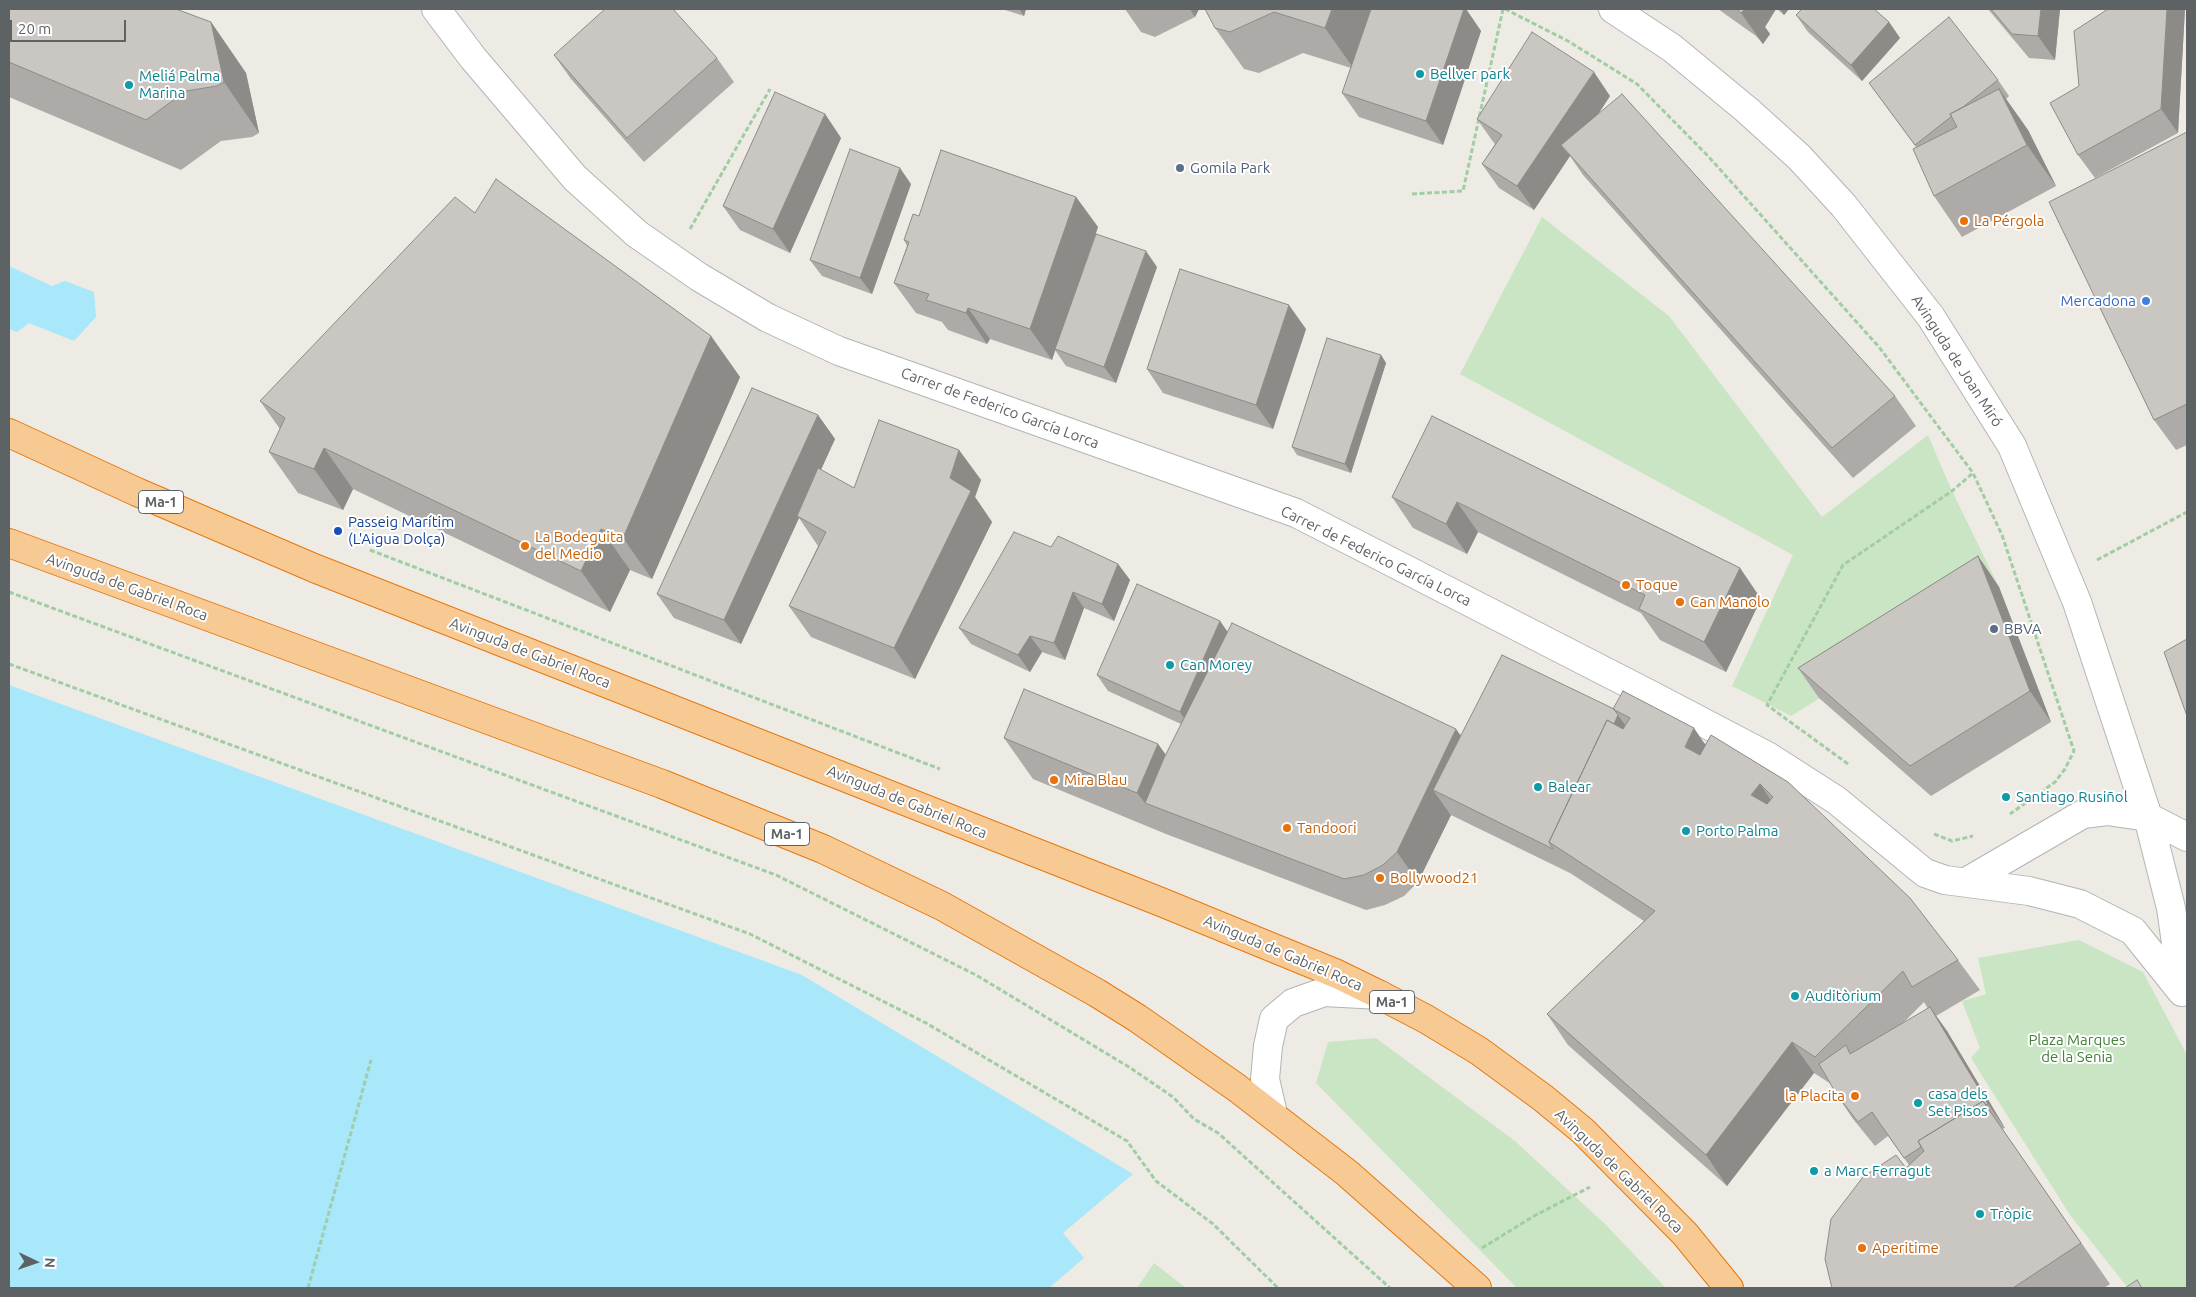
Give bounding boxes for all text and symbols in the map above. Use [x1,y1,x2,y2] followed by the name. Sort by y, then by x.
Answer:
[12,10,129,42] scale bar
[18,20,51,37] text: 20 m
[1430,65,1510,83] place label: Bellver park
[139,67,220,102] place label: Meliá Palma Marina
[1414,68,1426,80] marker: Bellver park
[123,79,135,91] marker: Meliá Palma Marina
[1190,159,1270,177] place label: Gomila Park
[1174,162,1186,174] marker: Gomila Park
[1974,212,2044,230] place label: La Pérgola
[1958,215,1970,227] marker: La Pérgola
[1908,292,2006,430] street label: Avinguda de Joan Miró
[2061,292,2136,310] place label: Mercadona
[2140,295,2152,307] marker: Mercadona
[898,364,1102,452] street label: Carrer de Federico García Lorca
[138,491,184,514] road number: Ma-1
[1278,502,1474,610] street label: Carrer de Federico García Lorca
[348,513,454,548] place label: Passeig Marítim (L'Aigua Dolça)
[332,525,344,537] marker: Passeig Marítim (L'Aigua Dolça)
[535,528,624,563] place label: La Bodeguita del Medio
[519,540,531,552] marker: La Bodeguita del Medio
[44,549,210,625] street label: Avinguda de Gabriel Roca
[1636,576,1678,594] place label: Toque
[1620,579,1632,591] marker: Toque
[1690,593,1770,611] place label: Can Manolo
[1674,596,1686,608] marker: Can Manolo
[447,614,613,692] street label: Avinguda de Gabriel Roca
[2004,620,2041,638] place label: BBVA
[1988,623,2000,635] marker: BBVA
[1180,656,1252,674] place label: Can Morey
[1164,659,1176,671] marker: Can Morey
[824,762,990,842] street label: Avinguda de Gabriel Roca
[1064,771,1127,789] place label: Mira Blau
[1048,774,1060,786] marker: Mira Blau
[1548,778,1591,796] place label: Balear
[1532,781,1544,793] marker: Balear
[2016,788,2128,806] place label: Santiago Rusiñol
[2000,791,2012,803] marker: Santiago Rusiñol
[1297,819,1357,837] place label: Tandoori
[764,822,810,846] road number: Ma-1
[1281,822,1293,834] marker: Tandoori
[1696,822,1778,840] place label: Porto Palma
[1680,825,1692,837] marker: Porto Palma
[1390,869,1478,887] place label: Bollywood21
[1374,872,1386,884] marker: Bollywood21
[1201,911,1365,995] street label: Avinguda de Gabriel Roca
[1805,987,1881,1005] place label: Auditòrium
[1370,990,1414,1014] road number: Ma-1
[1789,990,1801,1002] marker: Auditòrium
[2028,1031,2126,1066] park label: Plaza Marques de la Senia
[1928,1085,1988,1120] place label: casa dels Set Pisos
[1785,1087,1845,1105] place label: la Placita
[1849,1090,1861,1102] marker: la Placita
[1912,1097,1924,1109] marker: casa dels Set Pisos
[1551,1105,1687,1237] street label: Avinguda de Gabriel Roca
[1824,1162,1930,1180] place label: a Marc Ferragut
[1808,1165,1820,1177] marker: a Marc Ferragut
[1990,1205,2032,1223] place label: Tròpic
[1974,1208,1986,1220] marker: Tròpic
[10,1237,60,1287] north arrow
[1872,1239,1939,1257] place label: Aperitime
[1856,1242,1868,1254] marker: Aperitime
[42,1257,58,1268] text: N

